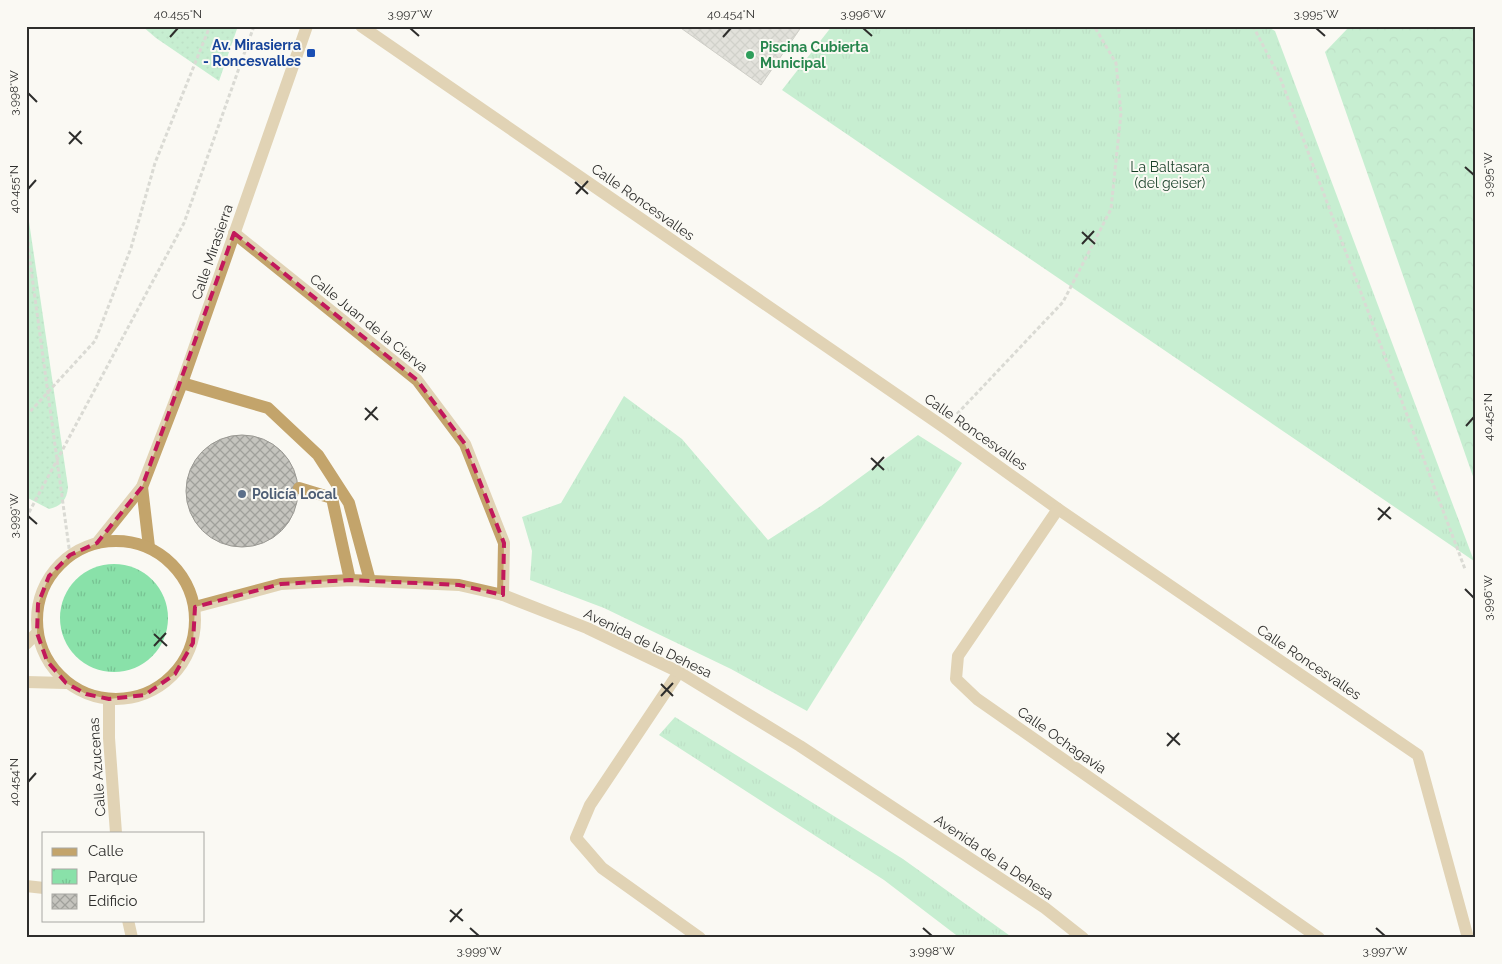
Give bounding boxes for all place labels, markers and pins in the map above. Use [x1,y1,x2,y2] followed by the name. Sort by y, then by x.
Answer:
[203,37,301,69] place label: Av. Mirasierra - Roncesvalles
[760,39,868,71] place label: Piscina Cubierta Municipal
[305,47,317,59] marker: Av. Mirasierra - Roncesvalles
[744,49,756,61] marker: Piscina Cubierta Municipal
[252,486,337,502] place label: Policía Local
[236,488,248,500] marker: Policía Local

